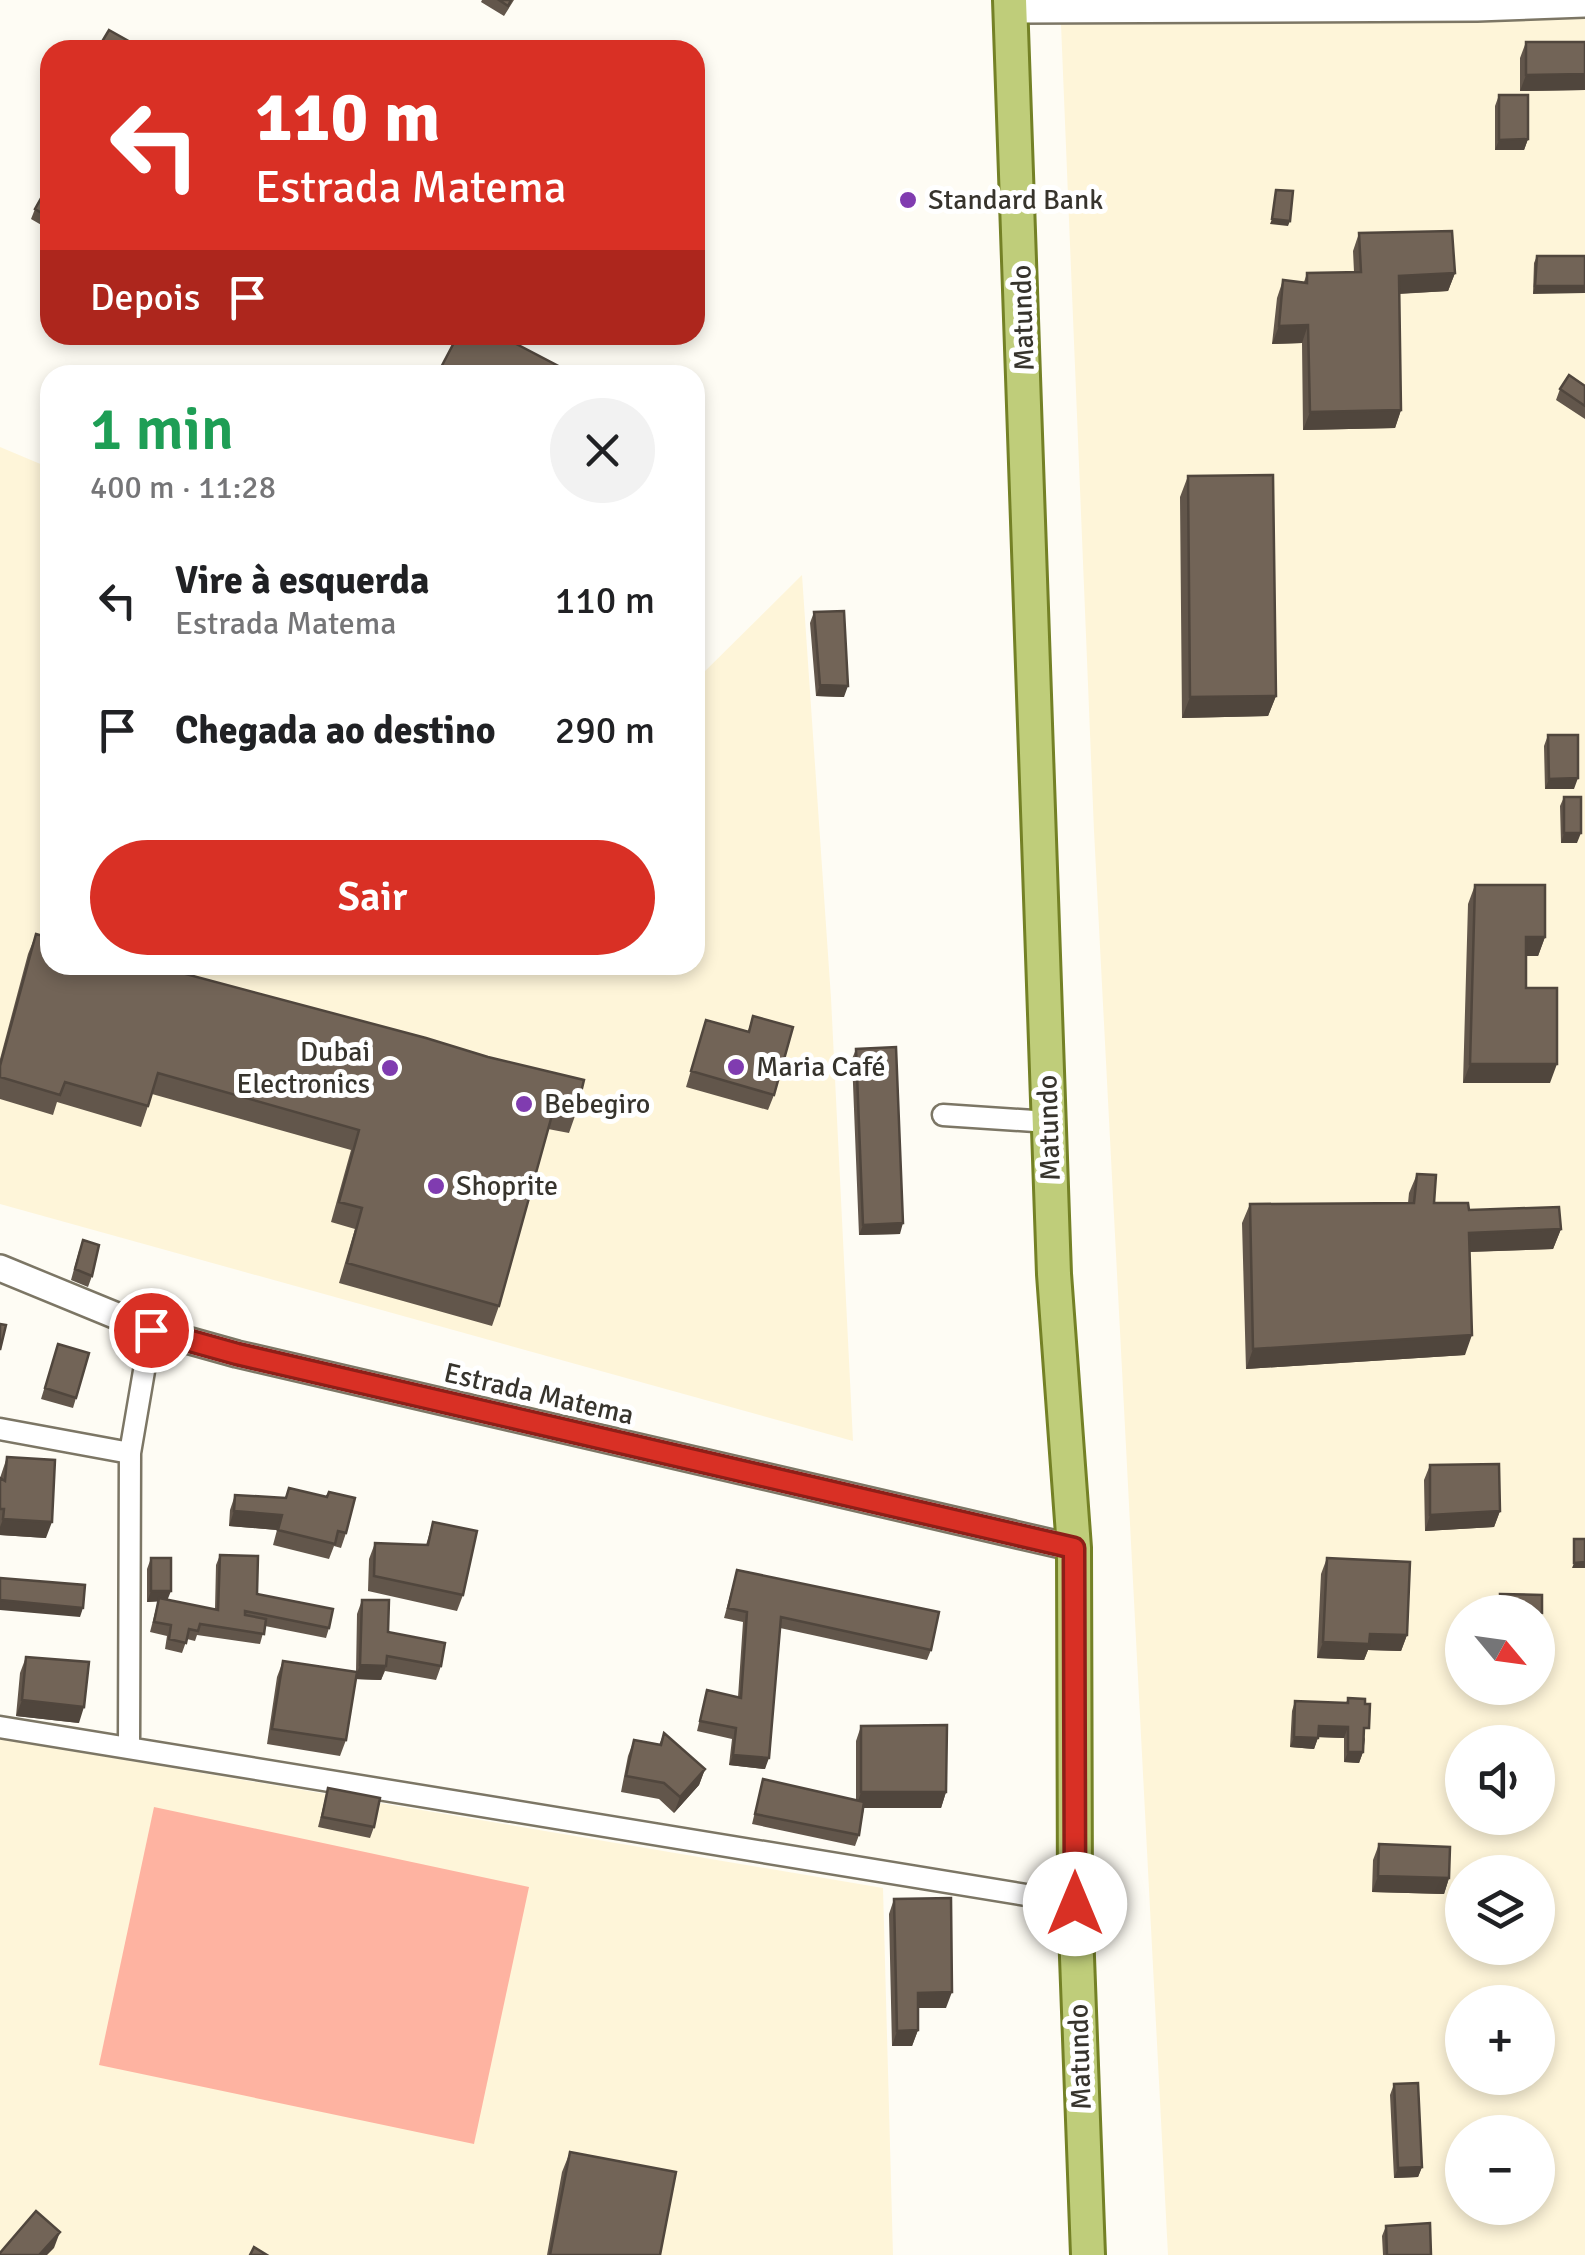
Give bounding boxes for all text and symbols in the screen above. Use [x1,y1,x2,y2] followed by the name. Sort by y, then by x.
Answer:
[255,74,440,160] text: 110 m
[90,80,220,210] icon: left
[255,160,567,215] text: Estrada Matema
[928,183,1103,217] place label: Standard Bank
[897,189,919,211] marker: Standard Bank
[1004,264,1042,372] street label: Matundo
[220,270,275,325] icon: arrive
[90,274,200,321] text: Depois
[90,393,234,467] text: 1 min
[550,398,655,503] button: close
[90,468,276,507] text: 400 m · 11:28
[175,557,429,604] text: Vire à esquerda
[90,573,145,628] icon: left
[555,577,655,624] text: 110 m
[175,604,397,643] text: Estrada Matema
[90,703,145,758] icon: arrive
[175,707,496,754] text: Chegada ao destino
[555,707,655,754] text: 290 m
[90,840,655,955] button: Sair
[237,1035,370,1101] place label: Dubai Electronics
[756,1050,886,1084] place label: Maria Café
[725,1056,747,1078] marker: Maria Café
[379,1057,401,1079] marker: Dubai Electronics
[1030,1074,1068,1182] street label: Matundo
[544,1087,650,1121] place label: Bebegiro
[513,1093,535,1115] marker: Bebegiro
[456,1169,558,1203] place label: Shoprite
[425,1175,447,1197] marker: Shoprite
[109,1288,194,1373] pin
[124,1303,179,1358] icon: arrive
[441,1356,637,1432] street label: Estrada Matema
[1445,1595,1555,1705] north arrow
[1445,1595,1555,2225] map controls
[1445,1725,1555,1835] button: sound
[1023,1852,1127,1956] position arrow
[1445,1855,1555,1965] button: layers
[1445,1985,1555,2095] button: +
[1061,2003,1099,2111] street label: Matundo
[1445,2115,1555,2225] button: −

